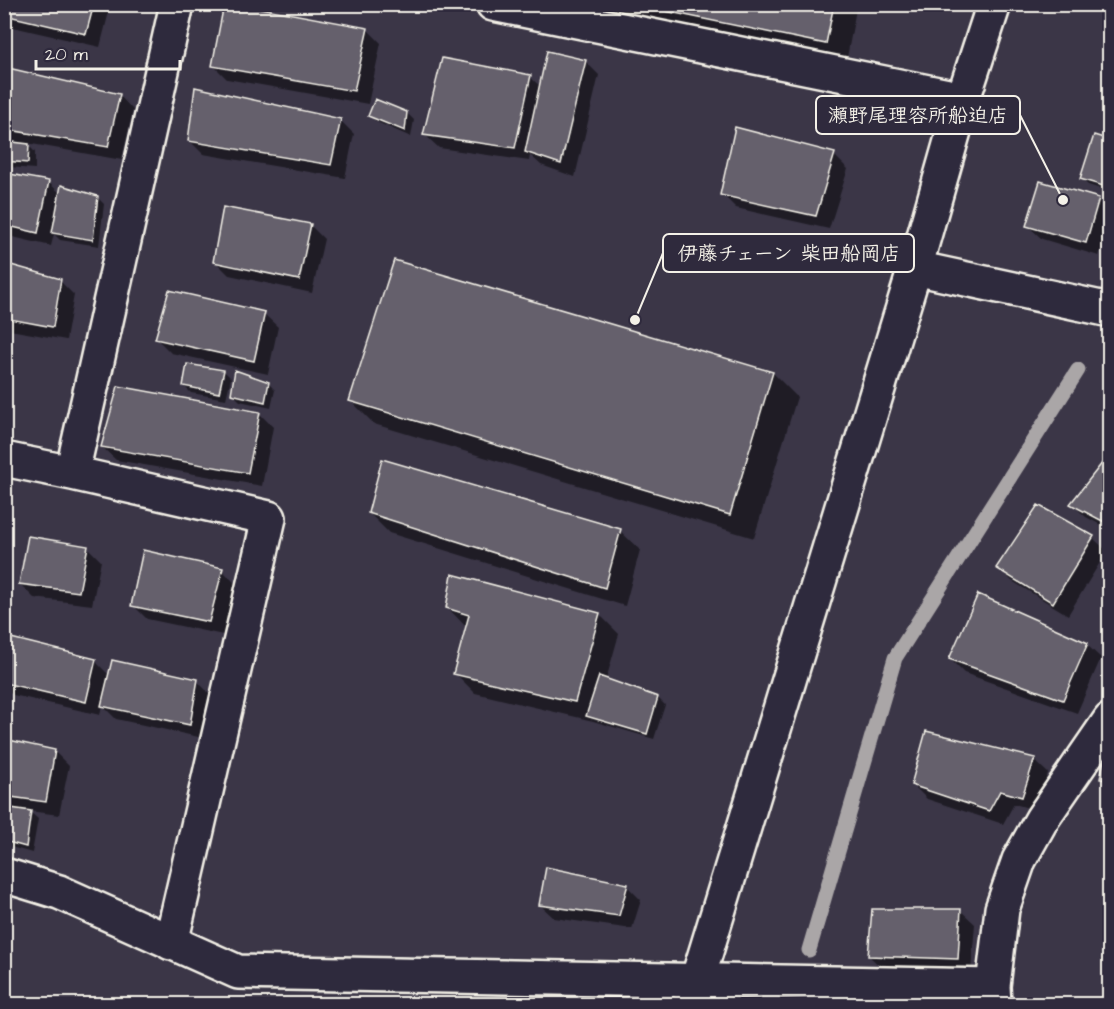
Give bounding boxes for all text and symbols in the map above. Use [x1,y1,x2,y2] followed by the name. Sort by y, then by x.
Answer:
[36,33,180,71] scale bar
[45,42,88,67] text: 20 m
[816,96,1020,134] callout: 瀬野尾理容所船迫店
[828,102,1008,130] text: 瀬野尾理容所船迫店
[663,234,914,272] callout: 伊藤チェーン 柴田船岡店
[677,240,901,268] text: 伊藤チェーン 柴田船岡店

